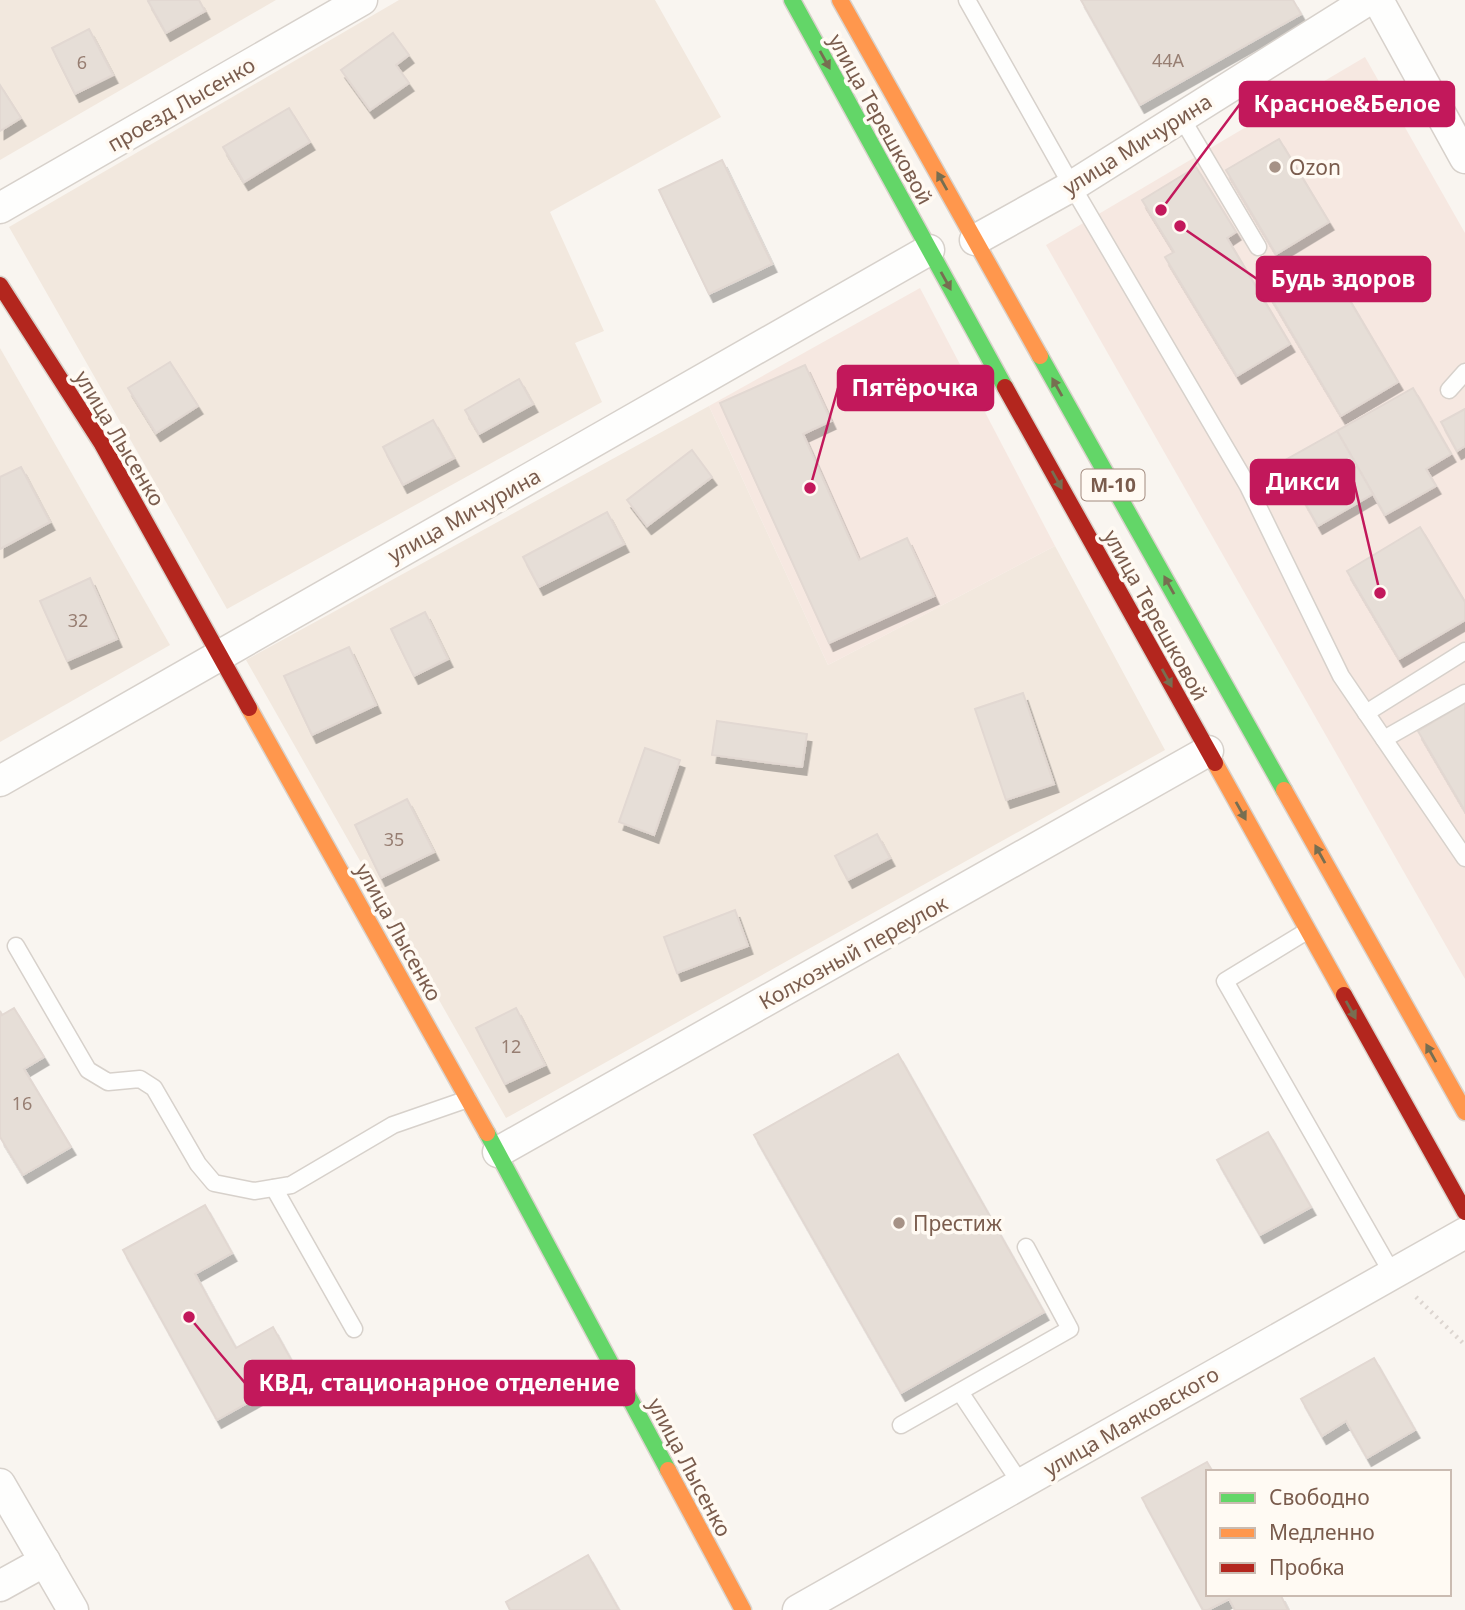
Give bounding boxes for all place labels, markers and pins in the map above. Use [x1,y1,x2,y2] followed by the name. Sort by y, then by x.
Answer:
[1240,82,1454,126] callout: Красное&Белое
[1289,153,1341,181] place label: Ozon
[1267,159,1283,175] marker: Ozon
[1257,257,1430,301] callout: Будь здоров
[838,366,993,410] callout: Пятёрочка
[1251,460,1354,504] callout: Дикси
[913,1209,1002,1237] place label: Престиж
[891,1215,907,1231] marker: Престиж
[245,1361,634,1405] callout: КВД, стационарное отделение

